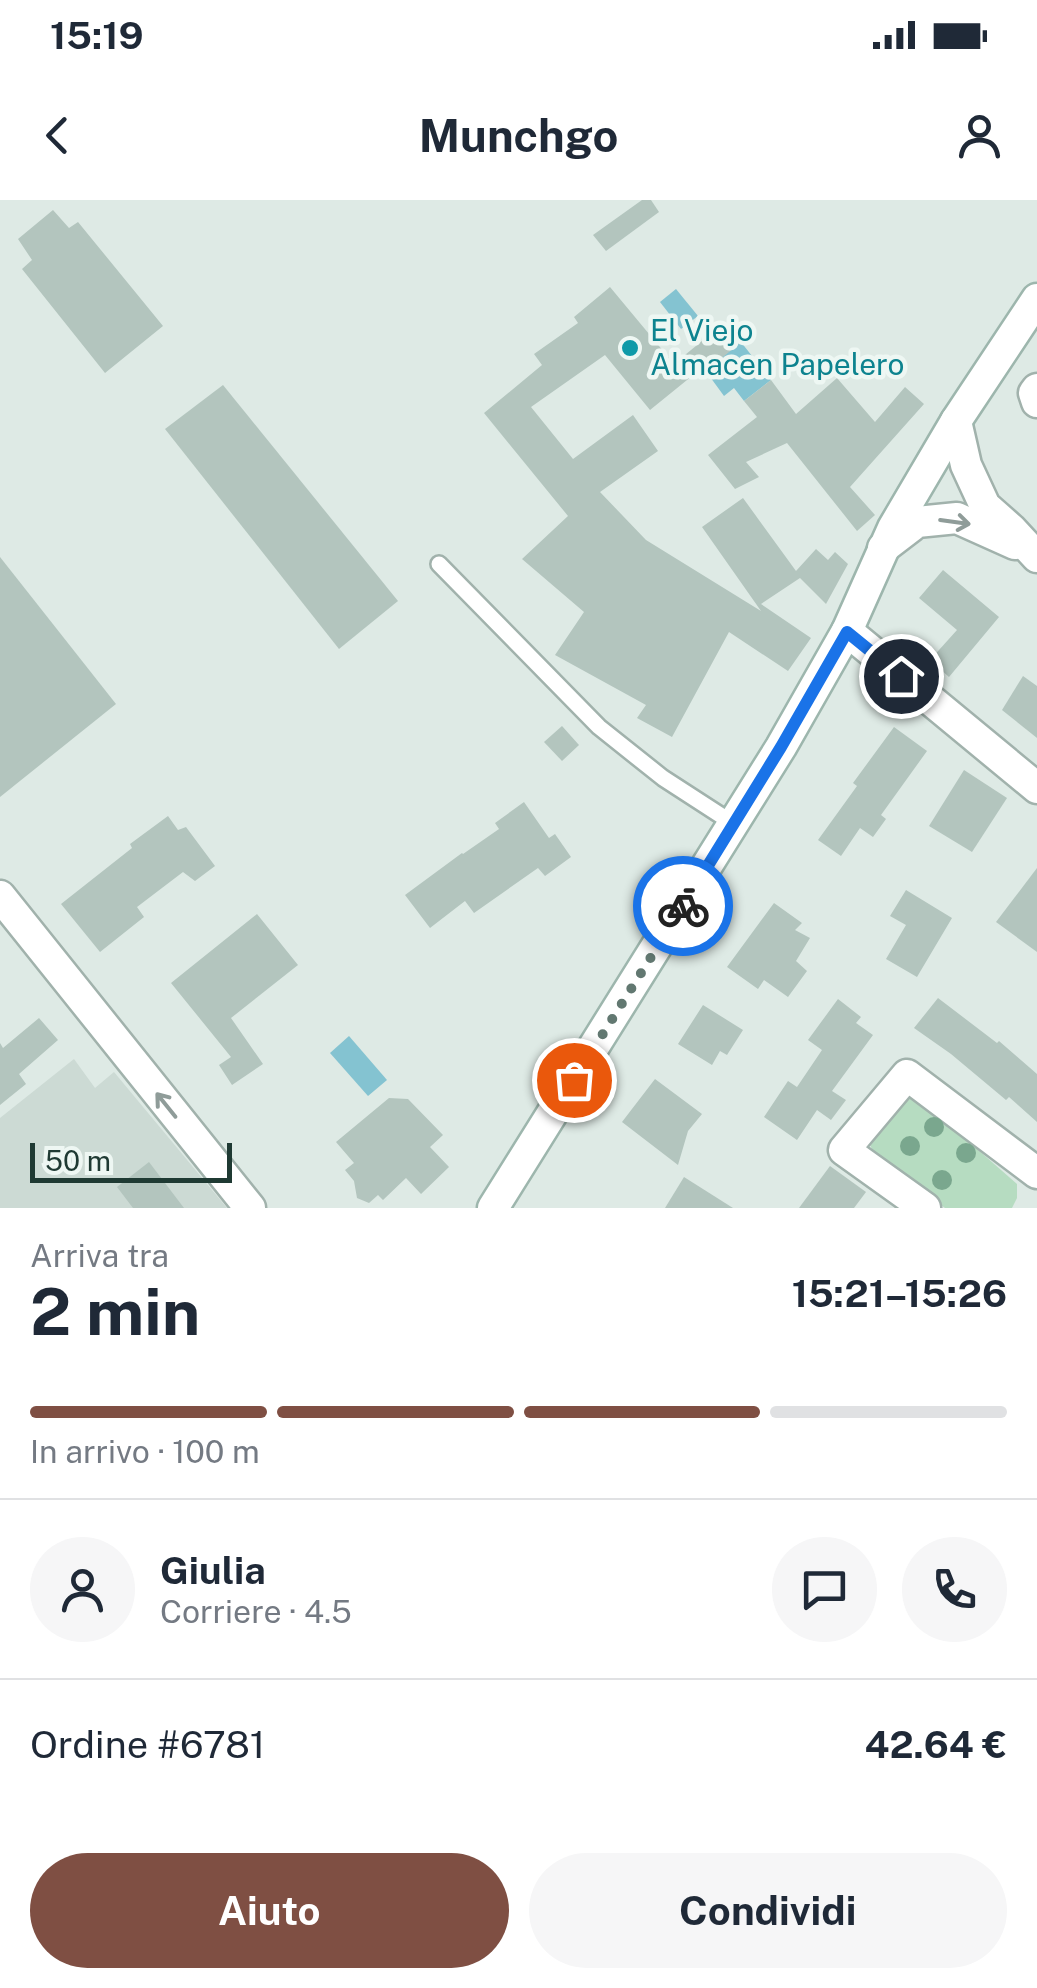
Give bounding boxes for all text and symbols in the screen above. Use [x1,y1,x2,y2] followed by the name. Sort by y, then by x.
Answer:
[50,13,143,58] text: 15:19
[30,108,85,163] icon: back
[952,108,1007,163] icon: person
[419,109,618,162] text: Munchgo
[650,312,905,382] place label: El Viejo Almacen Papelero
[619,337,641,359] marker: El Viejo Almacen Papelero
[938,513,971,532] one-way arrow
[859,634,944,719] pin
[874,649,929,704] icon: home
[633,856,733,956] courier
[656,879,711,934] icon: bike
[532,1038,617,1123] pin
[547,1053,602,1108] icon: bag
[156,1092,177,1119] one-way arrow
[30,1138,232,1183] scale bar
[45,1144,111,1177] text: 50 m
[30,1237,169,1274] text: Arriva tra
[792,1271,1007,1316] text: 15:21–15:26
[30,1273,200,1350] text: 2 min
[30,1433,260,1470] text: In arrivo · 100 m
[30,1537,135,1642] button: person
[772,1537,877,1642] button: chat
[902,1537,1007,1642] button: phone
[160,1548,266,1593] text: Giulia
[160,1593,352,1630] text: Corriere · 4.5
[30,1722,265,1767] text: Ordine #6781
[864,1722,1007,1767] text: 42.64 €
[30,1853,509,1968] button: Aiuto
[529,1853,1007,1968] button: Condividi

